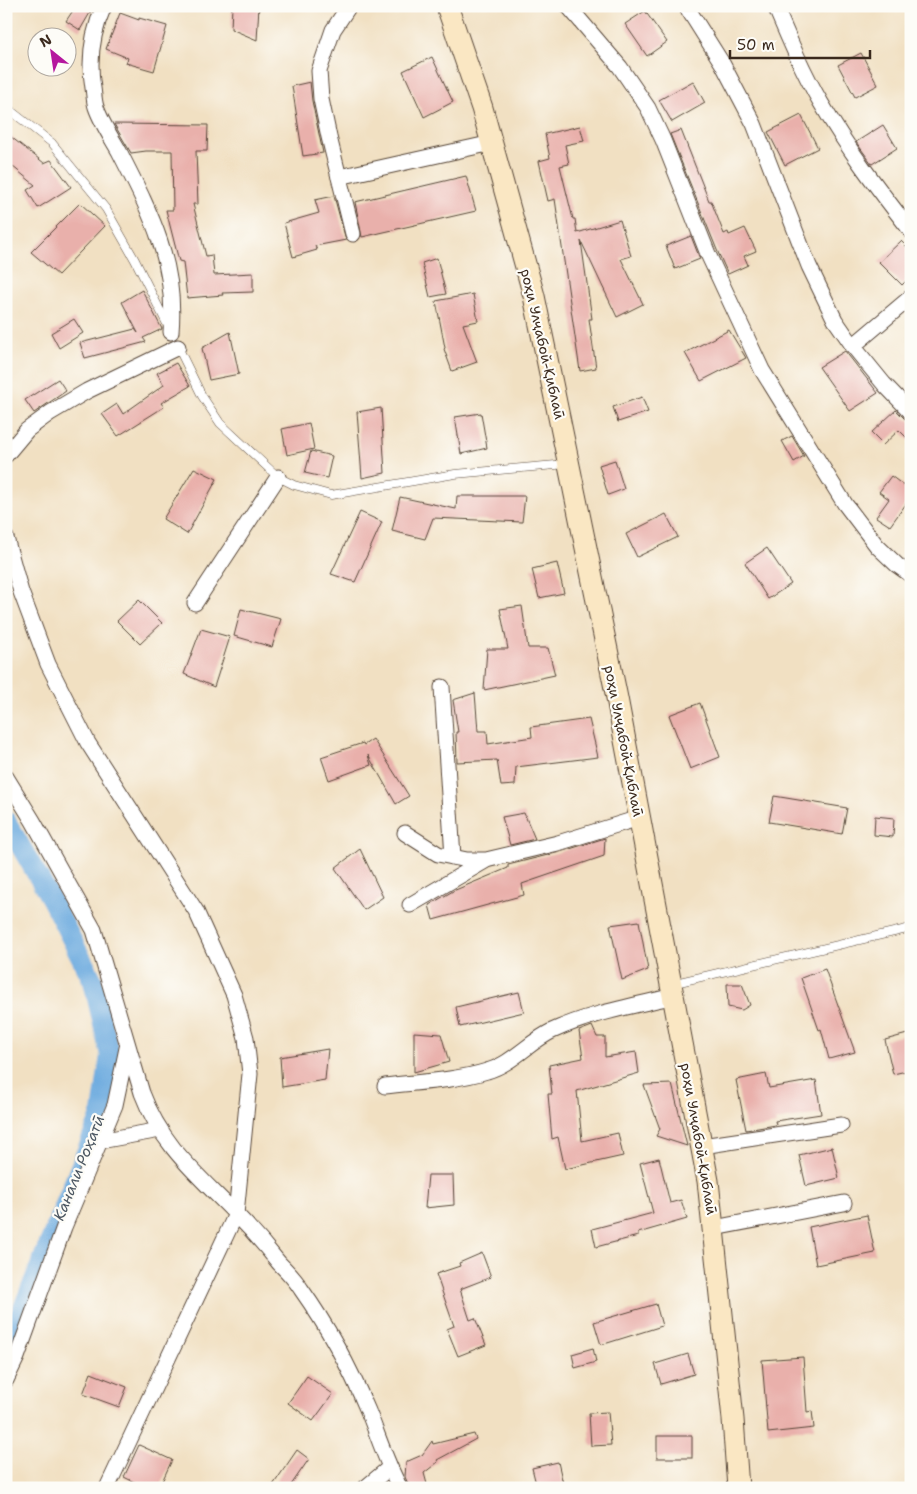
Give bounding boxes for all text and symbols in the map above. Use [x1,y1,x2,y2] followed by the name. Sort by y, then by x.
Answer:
[28,28,78,78] north arrow
[730,28,870,60] scale bar
[36,30,55,51] text: N
[737,35,775,55] text: 50 m
[517,267,569,421] street label: роҳи Улҷабой-Қиблаӣ
[600,664,648,818] street label: роҳи Улҷабой-Қиблаӣ
[677,1062,721,1216] street label: роҳи Улҷабой-Қиблаӣ
[49,1112,109,1224] water label: Канали Роҳатӣ

